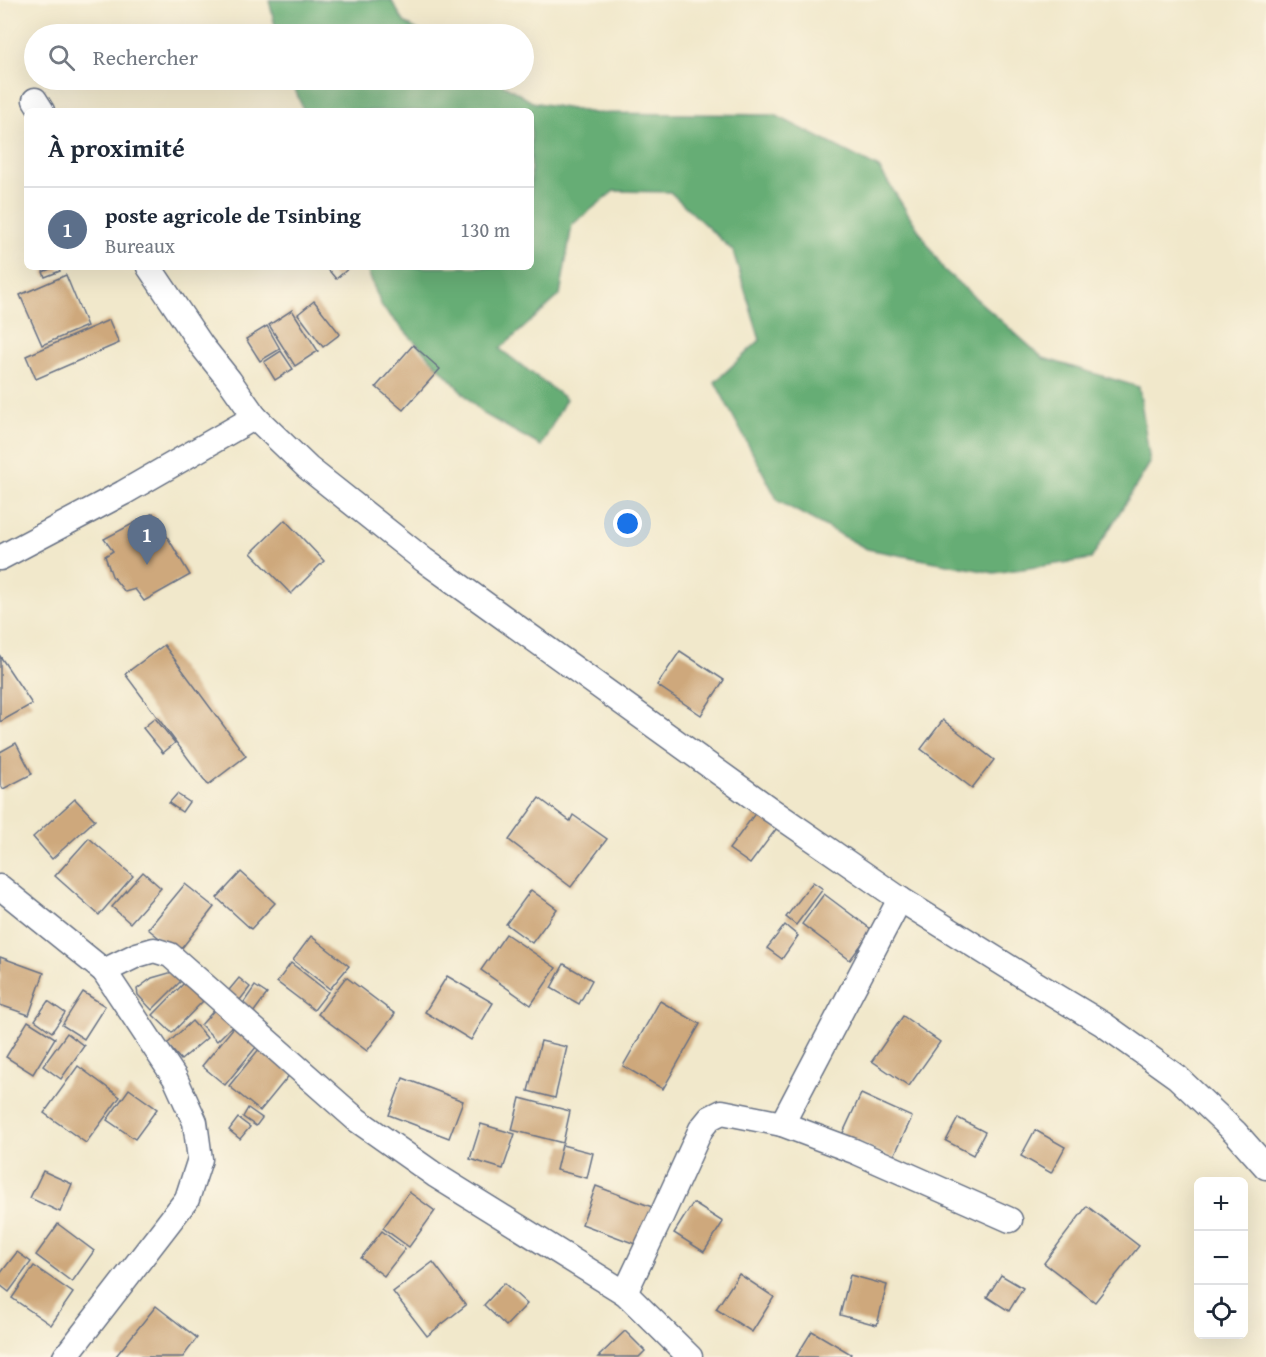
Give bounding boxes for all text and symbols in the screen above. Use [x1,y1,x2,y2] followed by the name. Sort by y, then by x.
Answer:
[24,24,534,90] search box
[45,41,78,74] icon: search
[93,41,198,73] text: Rechercher
[48,128,185,167] text: À proximité
[105,199,361,231] text: poste agricole de Tsinbing
[62,215,73,244] text: 1
[460,215,510,244] text: 130 m
[105,231,175,260] text: Bureaux
[613,509,642,538] your location
[128,516,166,565] pin: 1
[1194,1177,1248,1339] map controls
[1194,1177,1248,1231] button: +
[1194,1231,1248,1285] button: −
[1194,1285,1248,1339] button: locate

